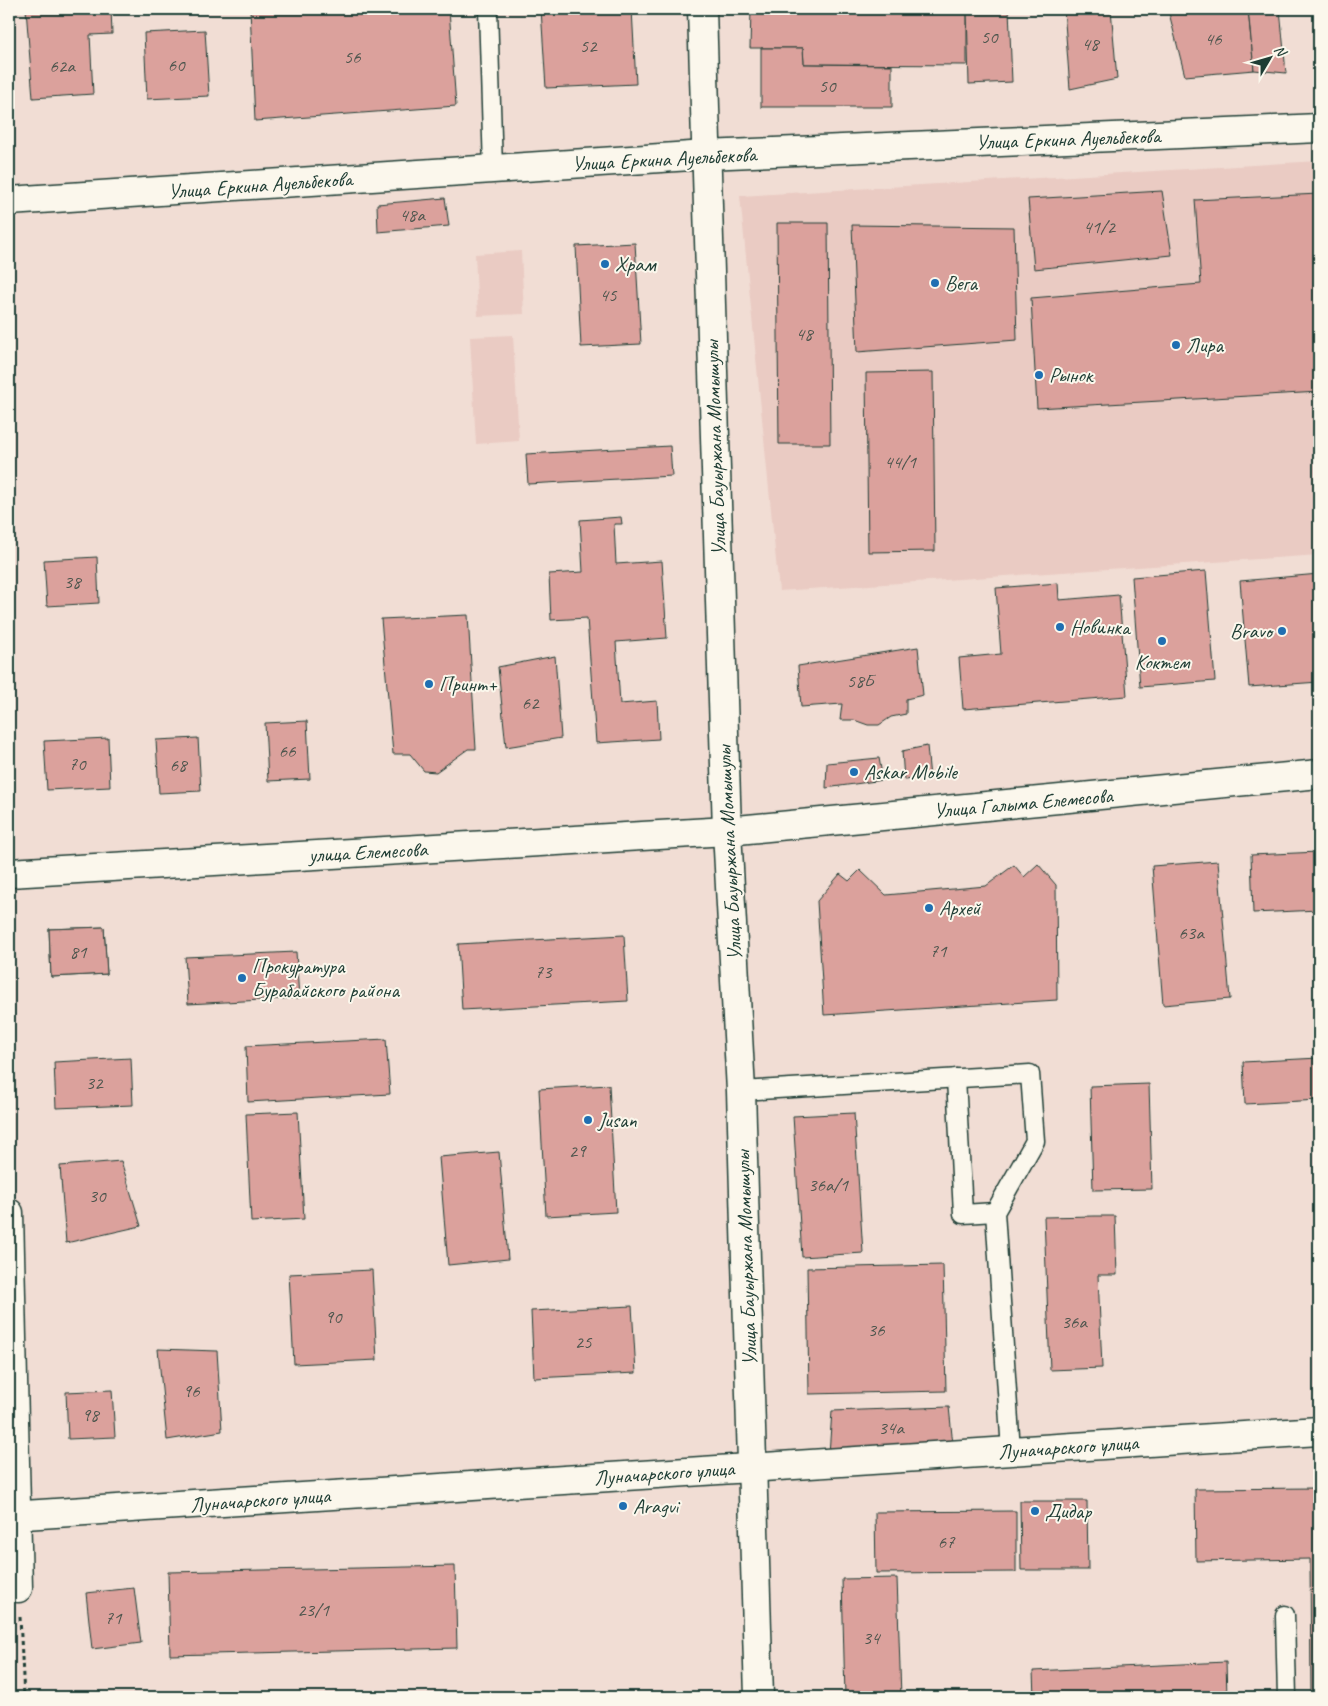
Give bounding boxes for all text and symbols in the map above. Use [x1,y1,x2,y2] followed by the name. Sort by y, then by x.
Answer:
[980,25,999,49] house number: 50
[1204,27,1223,51] house number: 46
[1081,32,1101,56] house number: 48
[1246,32,1296,82] north arrow
[579,34,598,58] house number: 52
[1270,42,1291,61] text: N
[343,45,362,69] house number: 56
[167,53,186,77] house number: 60
[49,54,76,78] house number: 62а
[818,74,837,98] house number: 50
[975,123,1163,155] street label: Улица Еркина Ауельбекова
[571,141,759,177] street label: Улица Еркина Ауельбекова
[167,165,355,204] street label: Улица Еркина Ауельбекова
[399,203,426,227] house number: 48а
[1083,215,1116,239] house number: 41/2
[615,251,657,277] place label: Храм
[599,258,611,270] marker: Храм
[945,270,978,296] place label: Вега
[929,277,941,289] marker: Вега
[599,283,618,307] house number: 45
[795,322,815,346] house number: 48
[1186,332,1224,358] place label: Лира
[698,338,732,556] street label: Улица Бауыржана Момышулы
[1170,339,1182,351] marker: Лира
[1049,362,1095,388] place label: Рынок
[1033,369,1045,381] marker: Рынок
[884,450,917,474] house number: 44/1
[63,570,83,594] house number: 38
[1070,614,1132,640] place label: Новинка
[1230,618,1275,644] place label: Bravo
[1054,621,1066,633] marker: Новинка
[1276,625,1288,637] marker: Bravo
[1156,635,1168,647] marker: Коктем
[1135,649,1191,675] place label: Коктем
[847,669,877,693] house number: 58Б
[439,671,498,697] place label: Принт+
[423,678,435,690] marker: Принт+
[521,691,540,715] house number: 62
[278,739,297,763] house number: 66
[710,743,748,961] street label: Улица Бауыржана Момышулы
[68,752,87,776] house number: 70
[169,753,189,777] house number: 68
[864,759,959,785] place label: Askar Mobile
[848,766,860,778] marker: Askar Mobile
[932,782,1115,824] street label: Улица Галыма Елемесова
[306,836,430,868] street label: улица Елемесова
[939,895,982,921] place label: Архей
[923,902,935,914] marker: Архей
[1178,921,1205,945] house number: 63а
[929,939,948,963] house number: 71
[69,940,88,964] house number: 81
[252,953,401,1003] place label: Прокуратура Бурабайского района
[534,960,553,984] house number: 73
[236,972,248,984] marker: Прокуратура Бурабайского района
[85,1071,104,1095] house number: 32
[597,1107,637,1133] place label: Jusan
[582,1114,594,1126] marker: Jusan
[568,1139,587,1163] house number: 29
[729,1148,763,1366] street label: Улица Бауыржана Момышулы
[808,1173,850,1197] house number: 36а/1
[88,1184,107,1208] house number: 30
[324,1305,343,1329] house number: 90
[1061,1310,1088,1334] house number: 36а
[867,1318,886,1342] house number: 36
[574,1330,593,1354] house number: 25
[182,1379,201,1403] house number: 96
[81,1403,101,1427] house number: 98
[878,1416,905,1440] house number: 34а
[997,1429,1141,1465] street label: Луначарского улица
[593,1455,737,1491] street label: Луначарского улица
[189,1482,333,1518] street label: Луначарского улица
[633,1493,681,1519] place label: Aragvi
[1045,1498,1092,1524] place label: Дидар
[617,1500,629,1512] marker: Aragvi
[1029,1505,1041,1517] marker: Дидар
[937,1530,956,1554] house number: 67
[297,1598,330,1622] house number: 23/1
[104,1606,123,1630] house number: 71
[862,1626,882,1650] house number: 34

